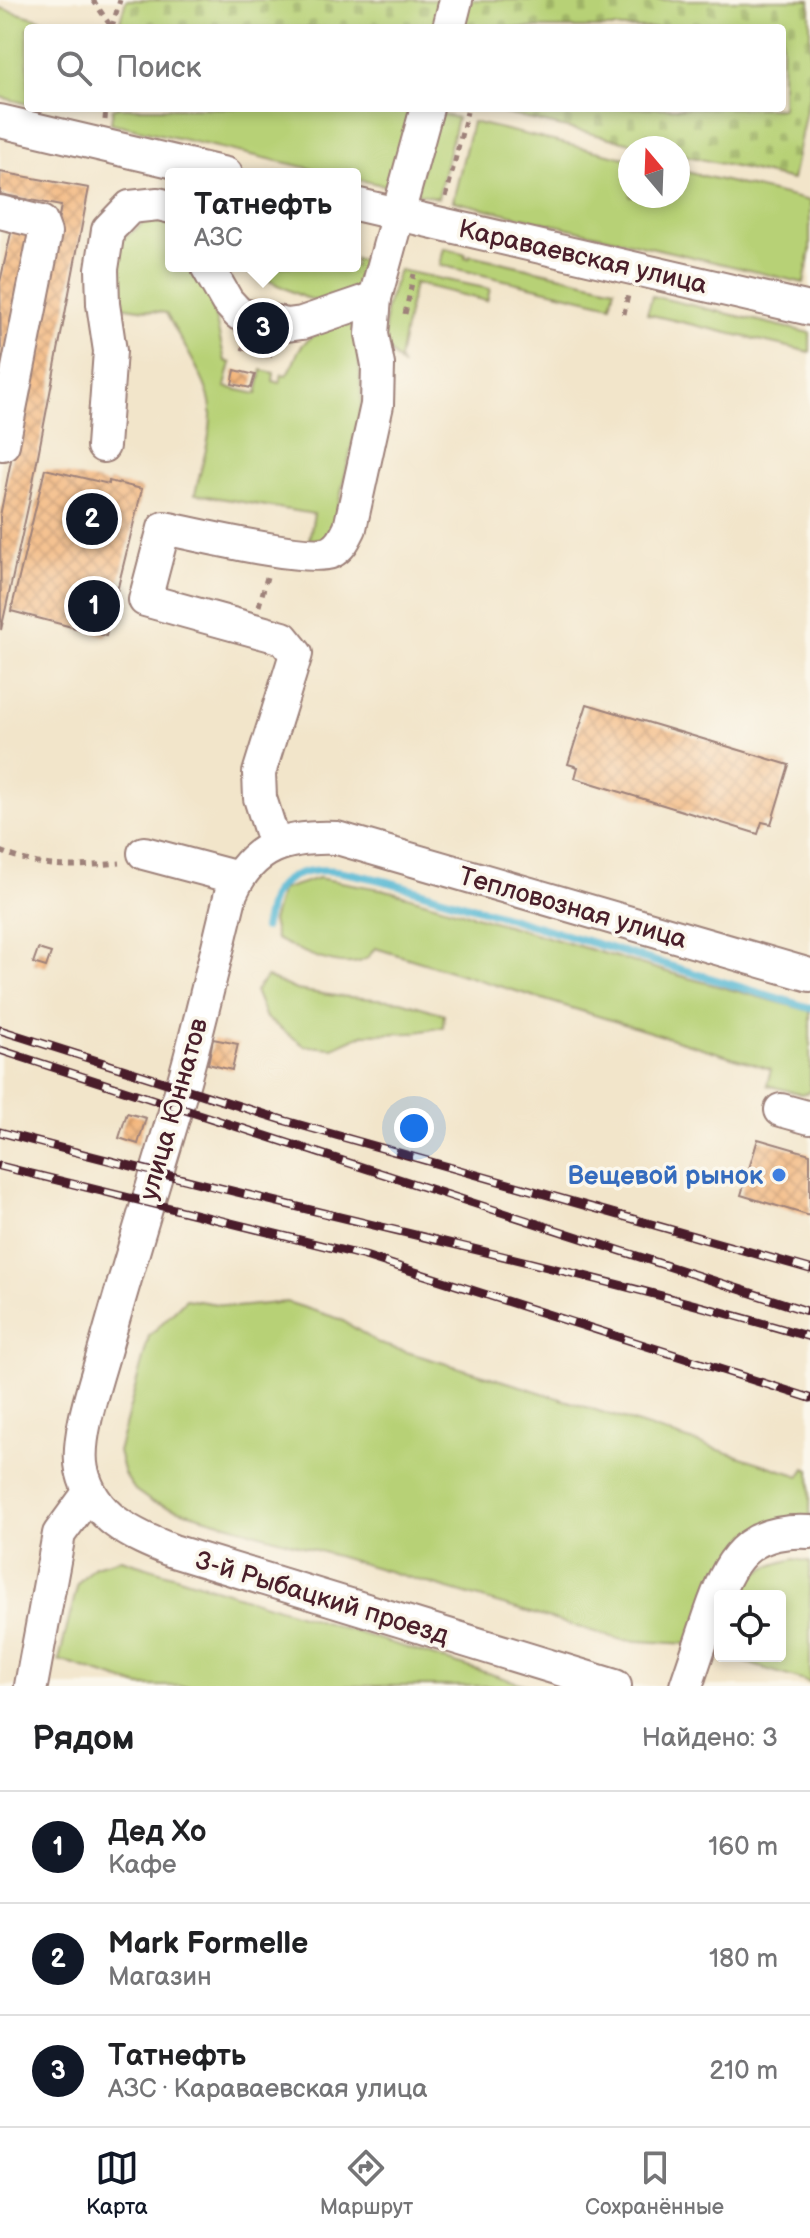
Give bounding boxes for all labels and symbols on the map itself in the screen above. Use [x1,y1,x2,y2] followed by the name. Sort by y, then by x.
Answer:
[618,136,690,208] north arrow
[455,214,710,301] street label: Караваевская улица
[237,298,289,358] pin: 3
[66,489,118,549] pin: 2
[68,576,120,636] pin: 1
[455,861,690,956] street label: Тепловозная улица
[134,1014,215,1204] street label: улица Юннатов
[394,1108,434,1148] your location
[567,1161,764,1192] place label: Вещевой рынок
[770,1166,788,1184] marker: Вещевой рынок
[191,1545,452,1652] street label: 3-й Рыбацкий проезд

